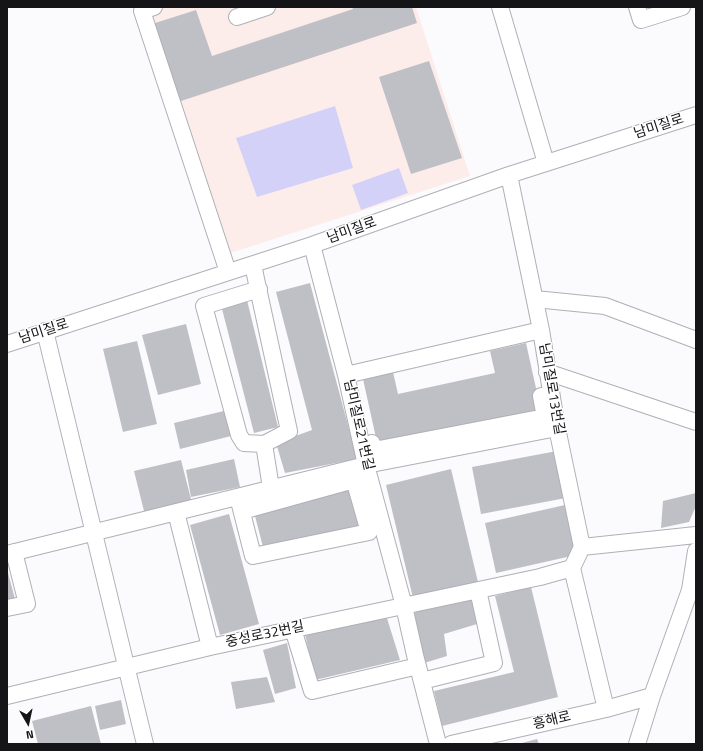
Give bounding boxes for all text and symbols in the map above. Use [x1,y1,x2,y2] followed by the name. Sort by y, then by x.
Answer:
[632,111,686,143] street label: 남미질로
[325,214,379,248] street label: 남미질로
[17,316,71,348] street label: 남미질로
[535,342,567,436] street label: 남미질로13번길
[339,378,377,472] street label: 남미질로21번길
[224,618,306,652] street label: 중성로32번길
[8,703,48,743] north arrow
[531,708,573,734] street label: 흥해로
[25,726,35,743] text: N

